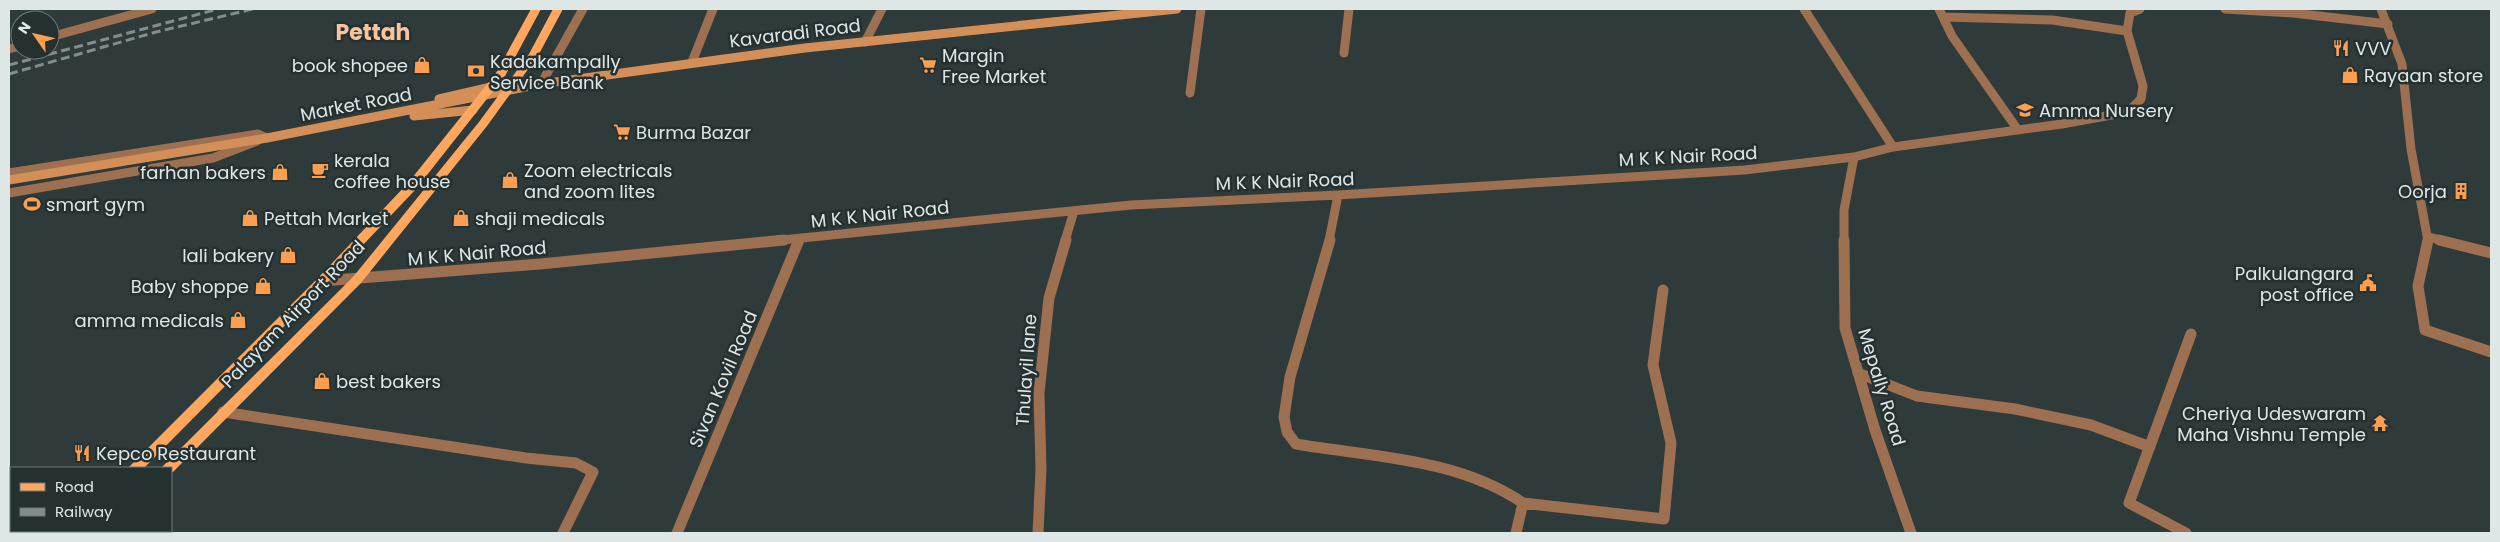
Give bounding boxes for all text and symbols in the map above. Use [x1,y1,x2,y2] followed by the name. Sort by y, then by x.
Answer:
[10,10,60,60] north arrow
[728,13,862,53] street label: Kavaradi Road
[336,17,410,48] district label: Pettah
[13,18,35,38] text: N
[2355,36,2392,61] place label: VVV
[2331,38,2351,58] restaurant icon: VVV
[942,43,1046,89] place label: Margin Free Market
[490,49,621,95] place label: Kadakampally Service Bank
[292,53,408,78] place label: book shopee
[412,55,432,75] shop icon: book shopee
[918,55,938,75] supermarket icon: Margin Free Market
[466,61,486,81] bank icon: Kadakampally Service Bank
[2364,63,2483,88] place label: Rayaan store
[2340,65,2360,85] shop icon: Rayaan store
[298,81,414,127] street label: Market Road
[2039,98,2173,123] place label: Amma Nursery
[2015,100,2035,120] school or university icon: Amma Nursery
[636,120,751,145] place label: Burma Bazar
[612,122,632,142] supermarket icon: Burma Bazar
[1618,140,1758,172] street label: M K K Nair Road
[334,148,451,194] place label: kerala coffee house
[524,158,672,204] place label: Zoom electricals and zoom lites
[140,160,266,185] place label: farhan bakers
[310,160,330,180] cafe icon: kerala coffee house
[270,162,290,182] shop icon: farhan bakers
[1215,166,1355,196] street label: M K K Nair Road
[500,170,520,190] shop icon: Zoom electricals and zoom lites
[2398,179,2447,204] place label: Oorja
[2451,181,2471,201] building icon: Oorja
[46,192,145,217] place label: smart gym
[22,194,42,214] sports icon: smart gym
[810,194,950,234] street label: M K K Nair Road
[264,206,389,231] place label: Pettah Market
[475,206,605,231] place label: shaji medicals
[240,208,260,228] shop icon: Pettah Market
[451,208,471,228] shop icon: shaji medicals
[407,234,547,272] street label: M K K Nair Road
[216,235,370,393] street label: Palayam Airport Road
[182,243,274,268] place label: lali bakery
[278,245,298,265] shop icon: lali bakery
[2235,261,2354,307] place label: Palkulangara post office
[2358,273,2378,293] public building icon: Palkulangara post office
[131,274,249,299] place label: Baby shoppe
[253,276,273,296] shop icon: Baby shoppe
[683,307,763,451] street label: Sivan Kovil Road
[75,308,224,333] place label: amma medicals
[228,310,248,330] shop icon: amma medicals
[1010,313,1042,427] street label: Thulayil lane
[1852,325,1912,449] street label: Mepally Road
[336,369,441,394] place label: best bakers
[312,371,332,391] shop icon: best bakers
[2177,401,2366,447] place label: Cheriya Udeswaram Maha Vishnu Temple
[2370,413,2390,433] temple icon: Cheriya Udeswaram Maha Vishnu Temple
[96,441,256,466] place label: Kepco Restaurant
[72,443,92,463] restaurant icon: Kepco Restaurant
[10,467,172,532] legend
[55,476,94,497] text: Road
[55,501,113,522] text: Railway

